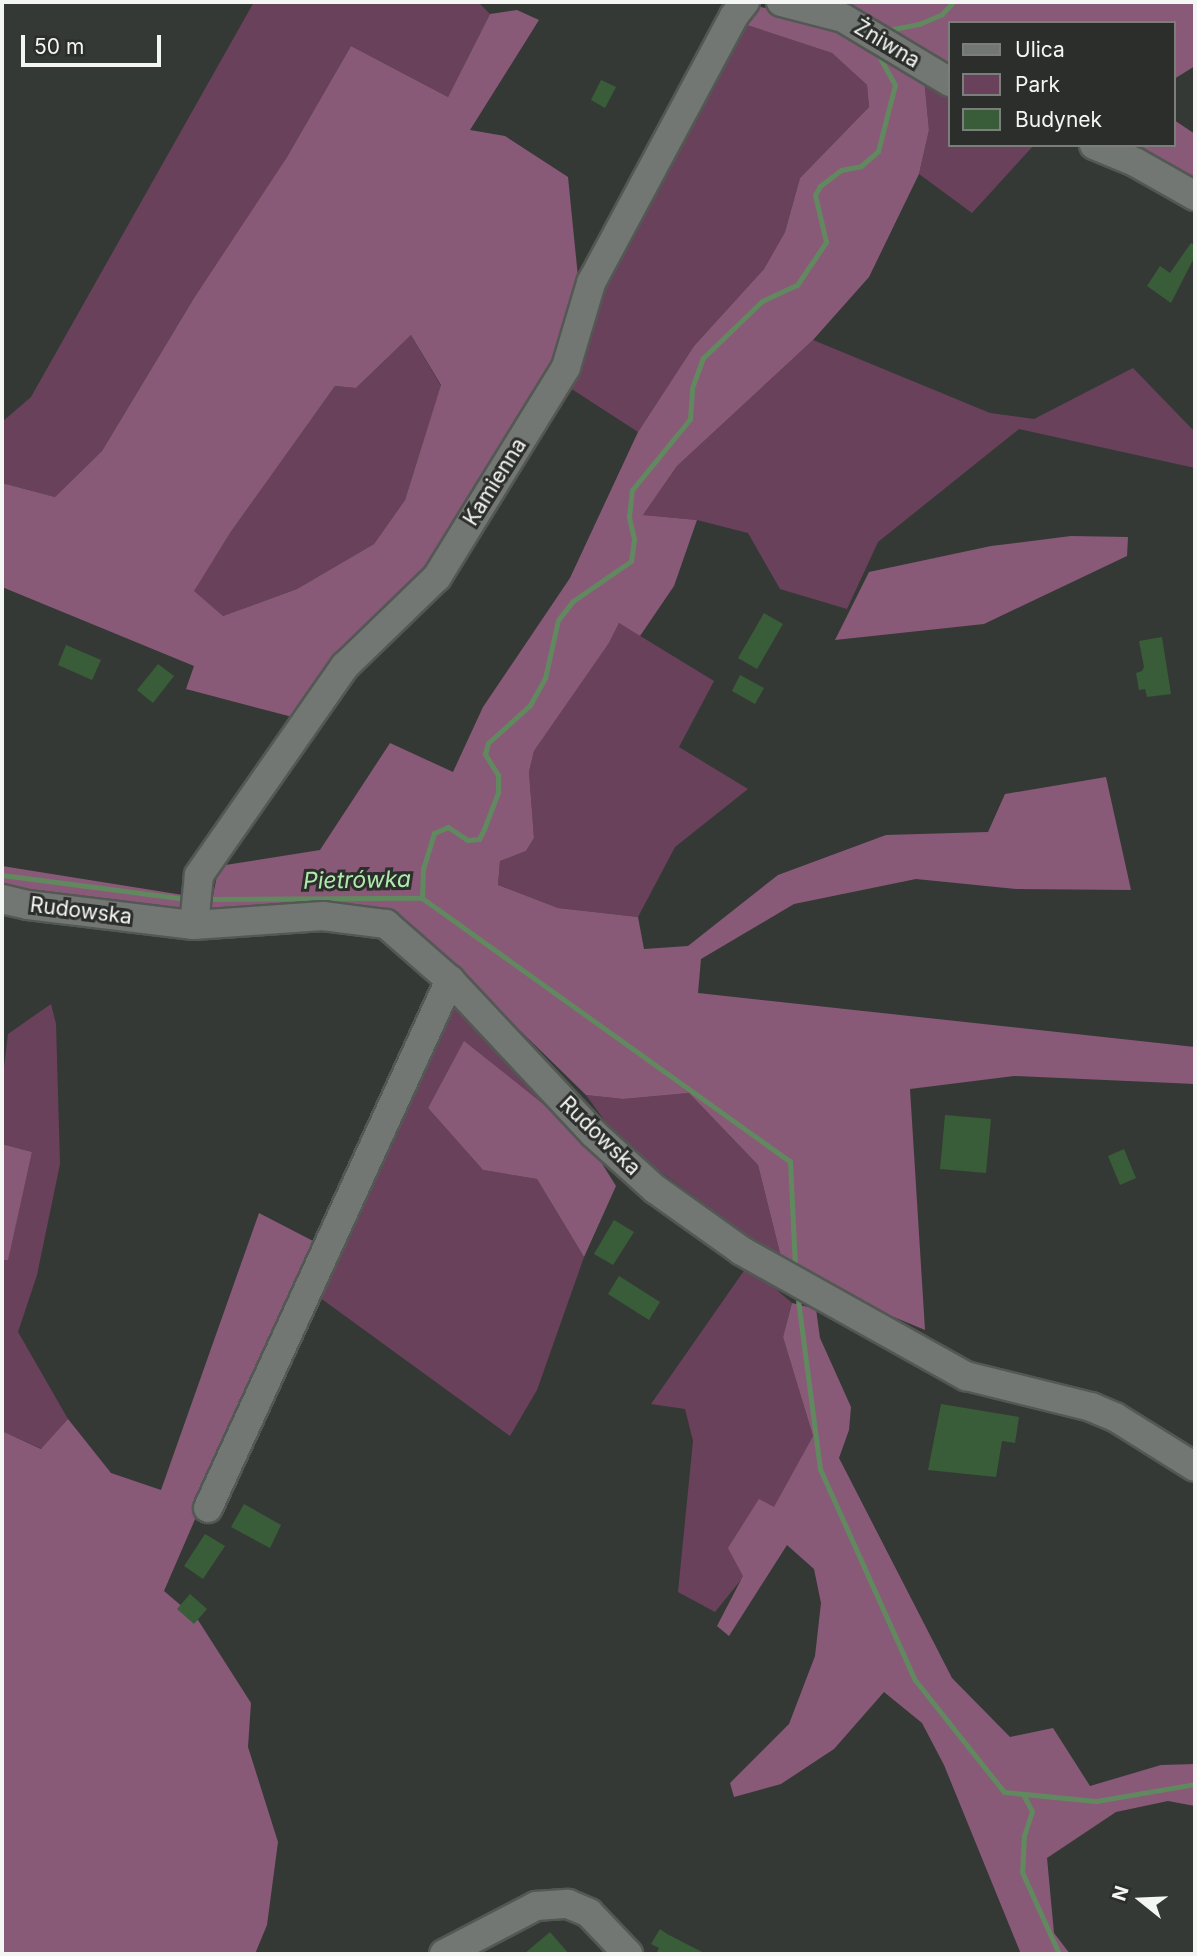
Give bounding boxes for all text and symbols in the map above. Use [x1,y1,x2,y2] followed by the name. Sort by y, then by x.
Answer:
[850,15,924,73] street label: Żniwna
[24,21,164,65] scale bar
[948,21,1176,147] legend
[34,34,84,59] text: 50 m
[1015,37,1065,62] text: Ulica
[1015,72,1060,97] text: Park
[1015,107,1102,132] text: Budynek
[458,434,532,530] street label: Kamienna
[303,865,411,895] water label: Pietrówka
[29,892,133,930] street label: Rudowska
[554,1091,646,1181] street label: Rudowska
[1106,1865,1176,1935] north arrow
[1107,1883,1134,1904] text: N

